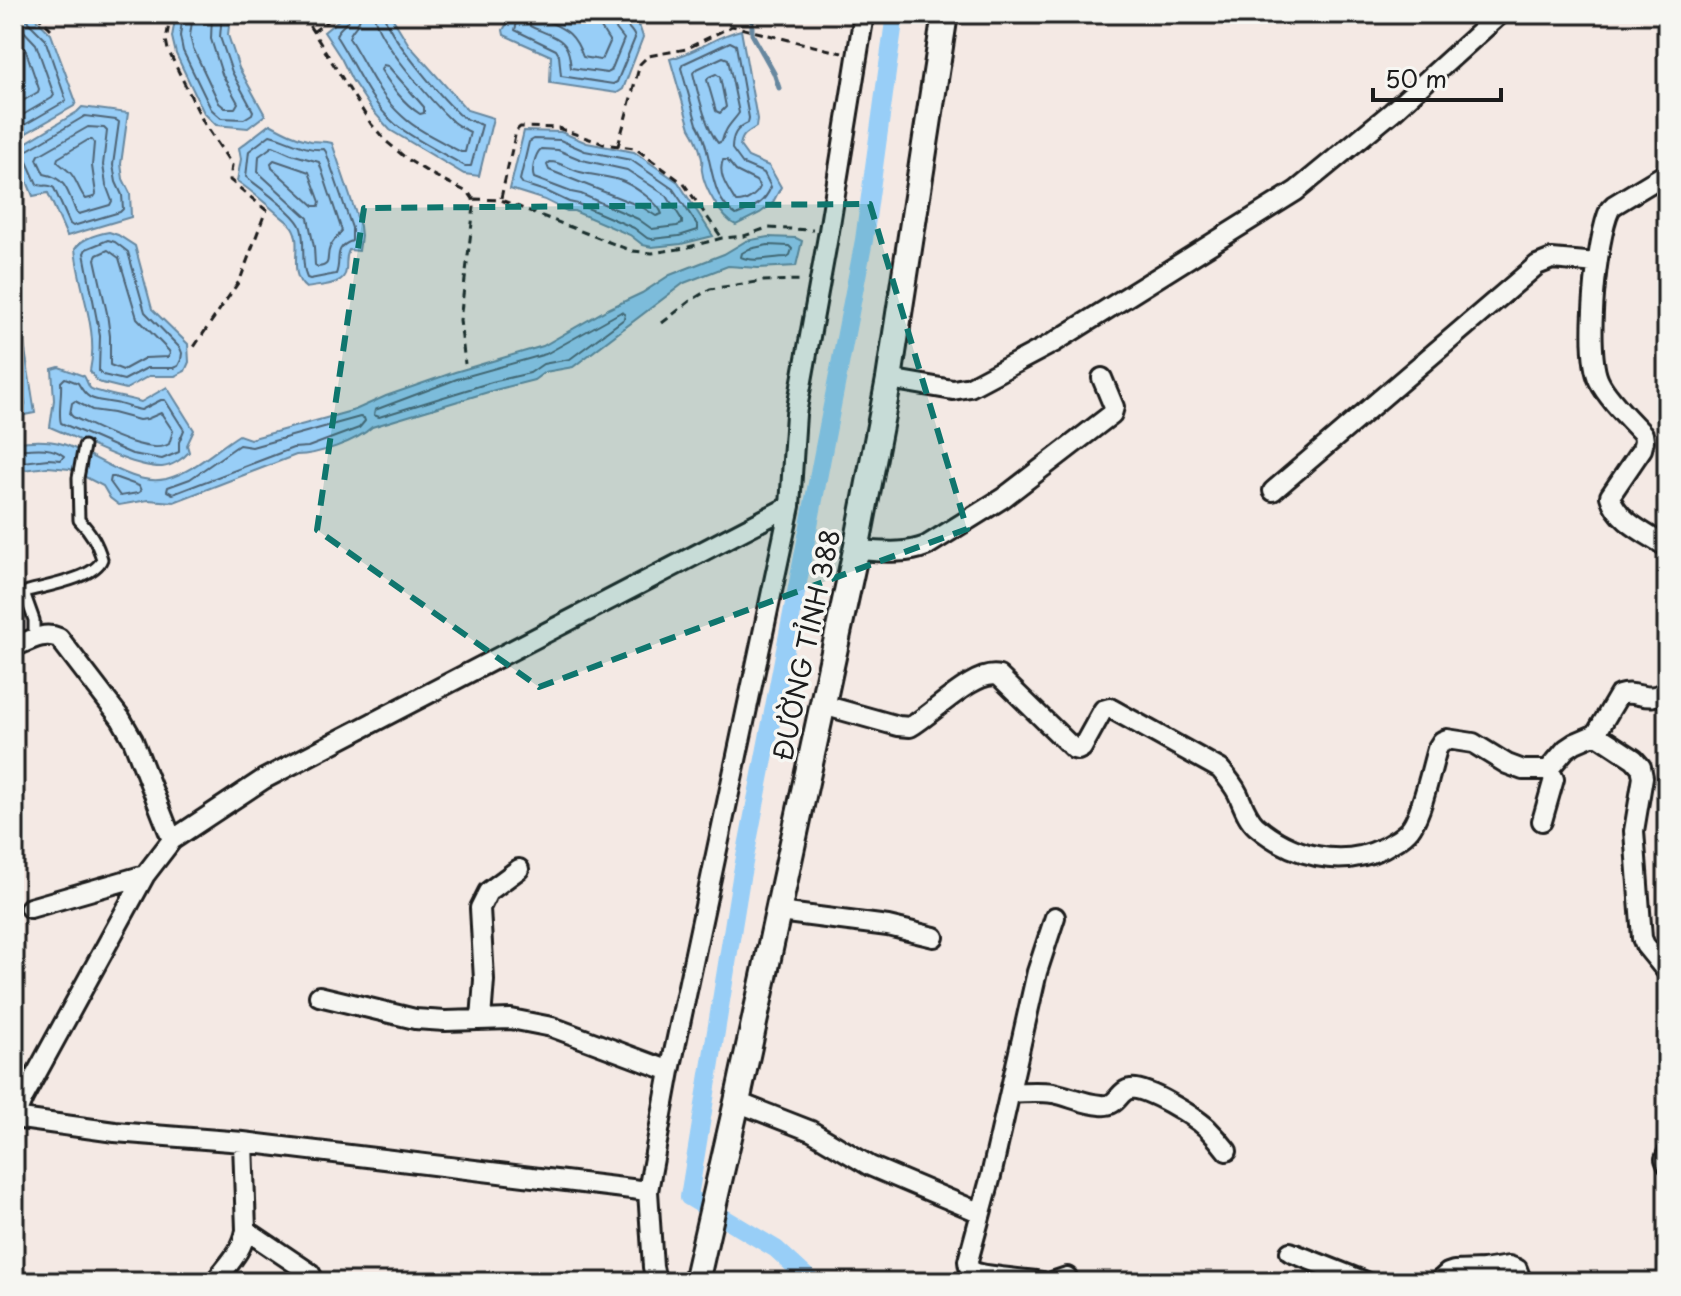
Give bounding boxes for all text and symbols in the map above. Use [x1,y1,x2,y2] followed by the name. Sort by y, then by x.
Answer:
[1373,52,1501,102] scale bar
[1385,60,1447,96] text: 50 m
[762,525,849,764] street label: ĐƯỜNG TỈNH 388

